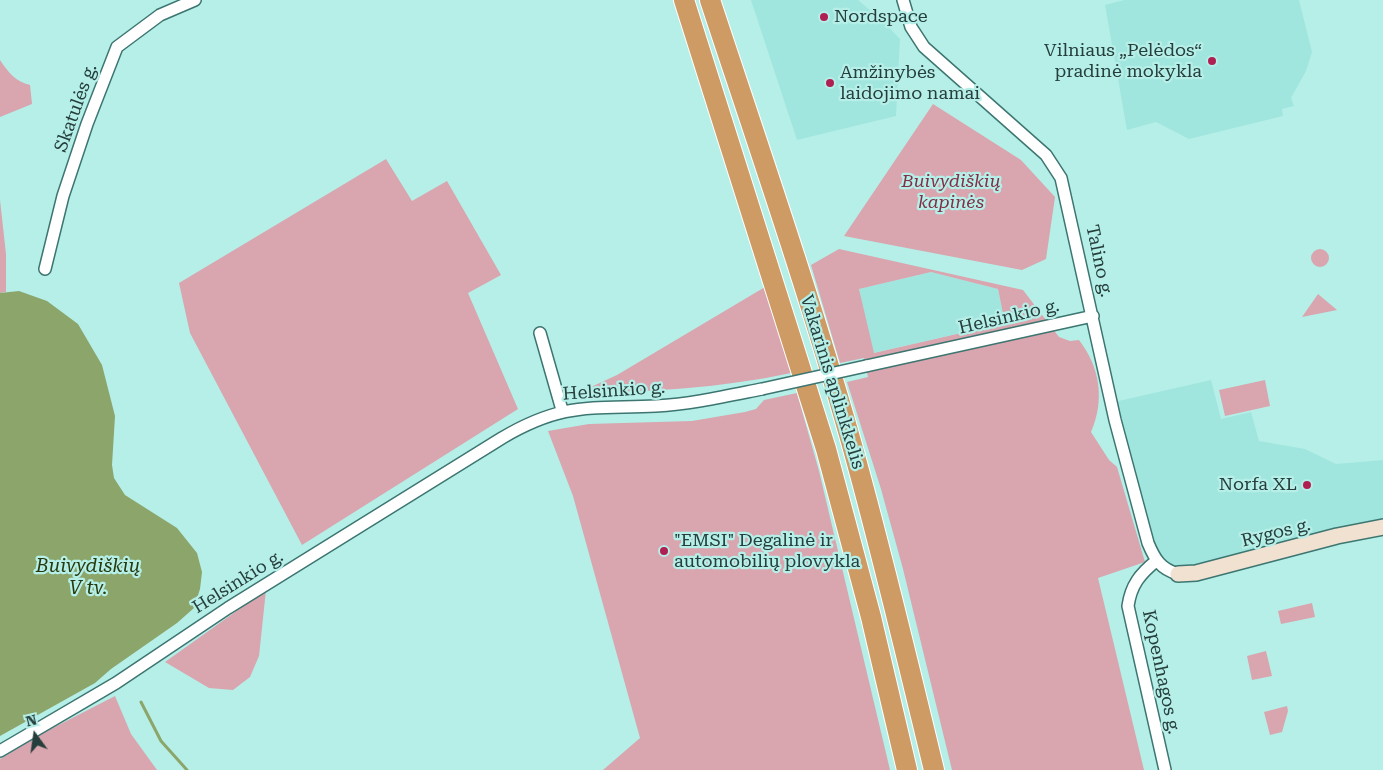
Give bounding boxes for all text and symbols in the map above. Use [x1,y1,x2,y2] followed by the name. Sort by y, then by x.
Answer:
[834,6,928,28] place label: Nordspace
[818,11,830,23] marker: Nordspace
[1044,40,1202,82] place label: Vilniaus „Pelėdos“ pradinė mokykla
[1206,55,1218,67] marker: Vilniaus „Pelėdos“ pradinė mokykla
[50,61,102,155] street label: Skatulės g.
[840,62,980,104] place label: Amžinybės laidojimo namai
[824,77,836,89] marker: Amžinybės laidojimo namai
[902,171,1000,213] park label: Buivydiškių kapinės
[1081,223,1117,299] street label: Talino g.
[795,292,869,472] street label: Vakarinis aplinkkelis
[956,295,1062,339] street label: Helsinkio g.
[562,377,666,405] street label: Helsinkio g.
[1219,474,1297,496] place label: Norfa XL
[1301,479,1313,491] marker: Norfa XL
[1239,514,1313,552] street label: Rygos g.
[674,530,860,572] place label: "EMSI" Degalinė ir automobilių plovykla
[658,545,670,557] marker: "EMSI" Degalinė ir automobilių plovykla
[189,546,287,618] street label: Helsinkio g.
[36,555,140,599] water label: Buivydiškių V tv.
[1137,608,1185,736] street label: Kopenhagos g.
[10,710,60,760] north arrow
[24,711,39,730] text: N

